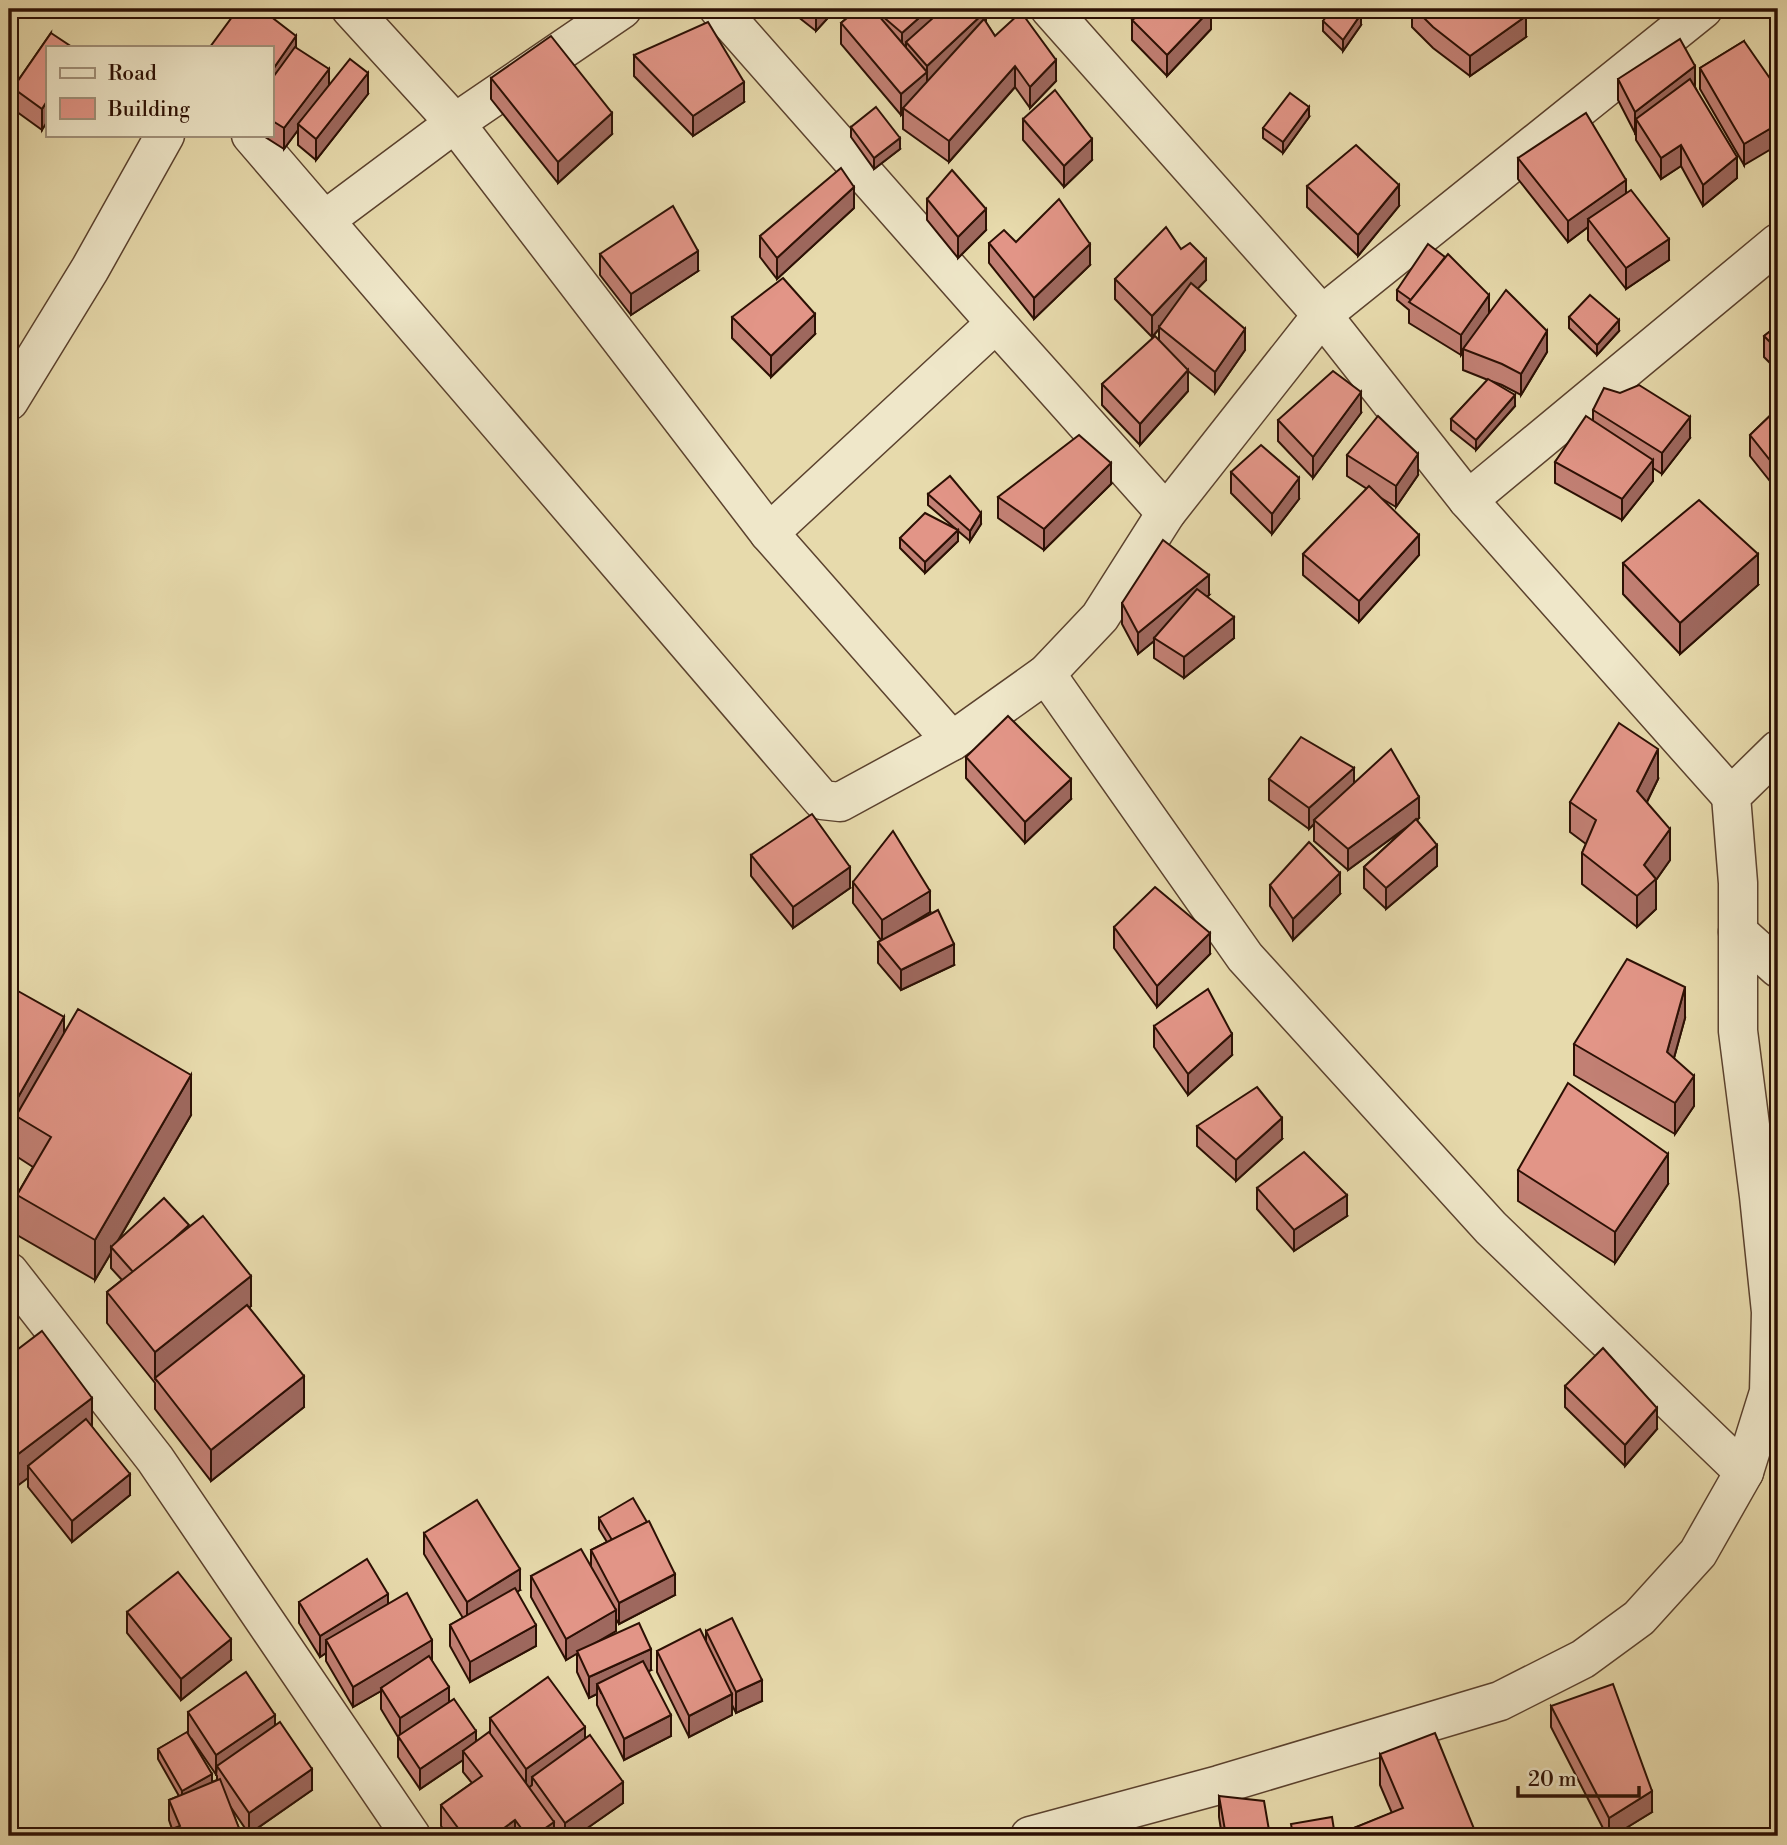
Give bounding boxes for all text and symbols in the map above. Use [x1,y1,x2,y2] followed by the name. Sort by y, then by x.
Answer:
[46,46,273,136] legend
[108,61,157,87] text: Road
[107,97,190,123] text: Building
[1518,1754,1638,1798] scale bar
[1528,1767,1577,1793] text: 20 m

